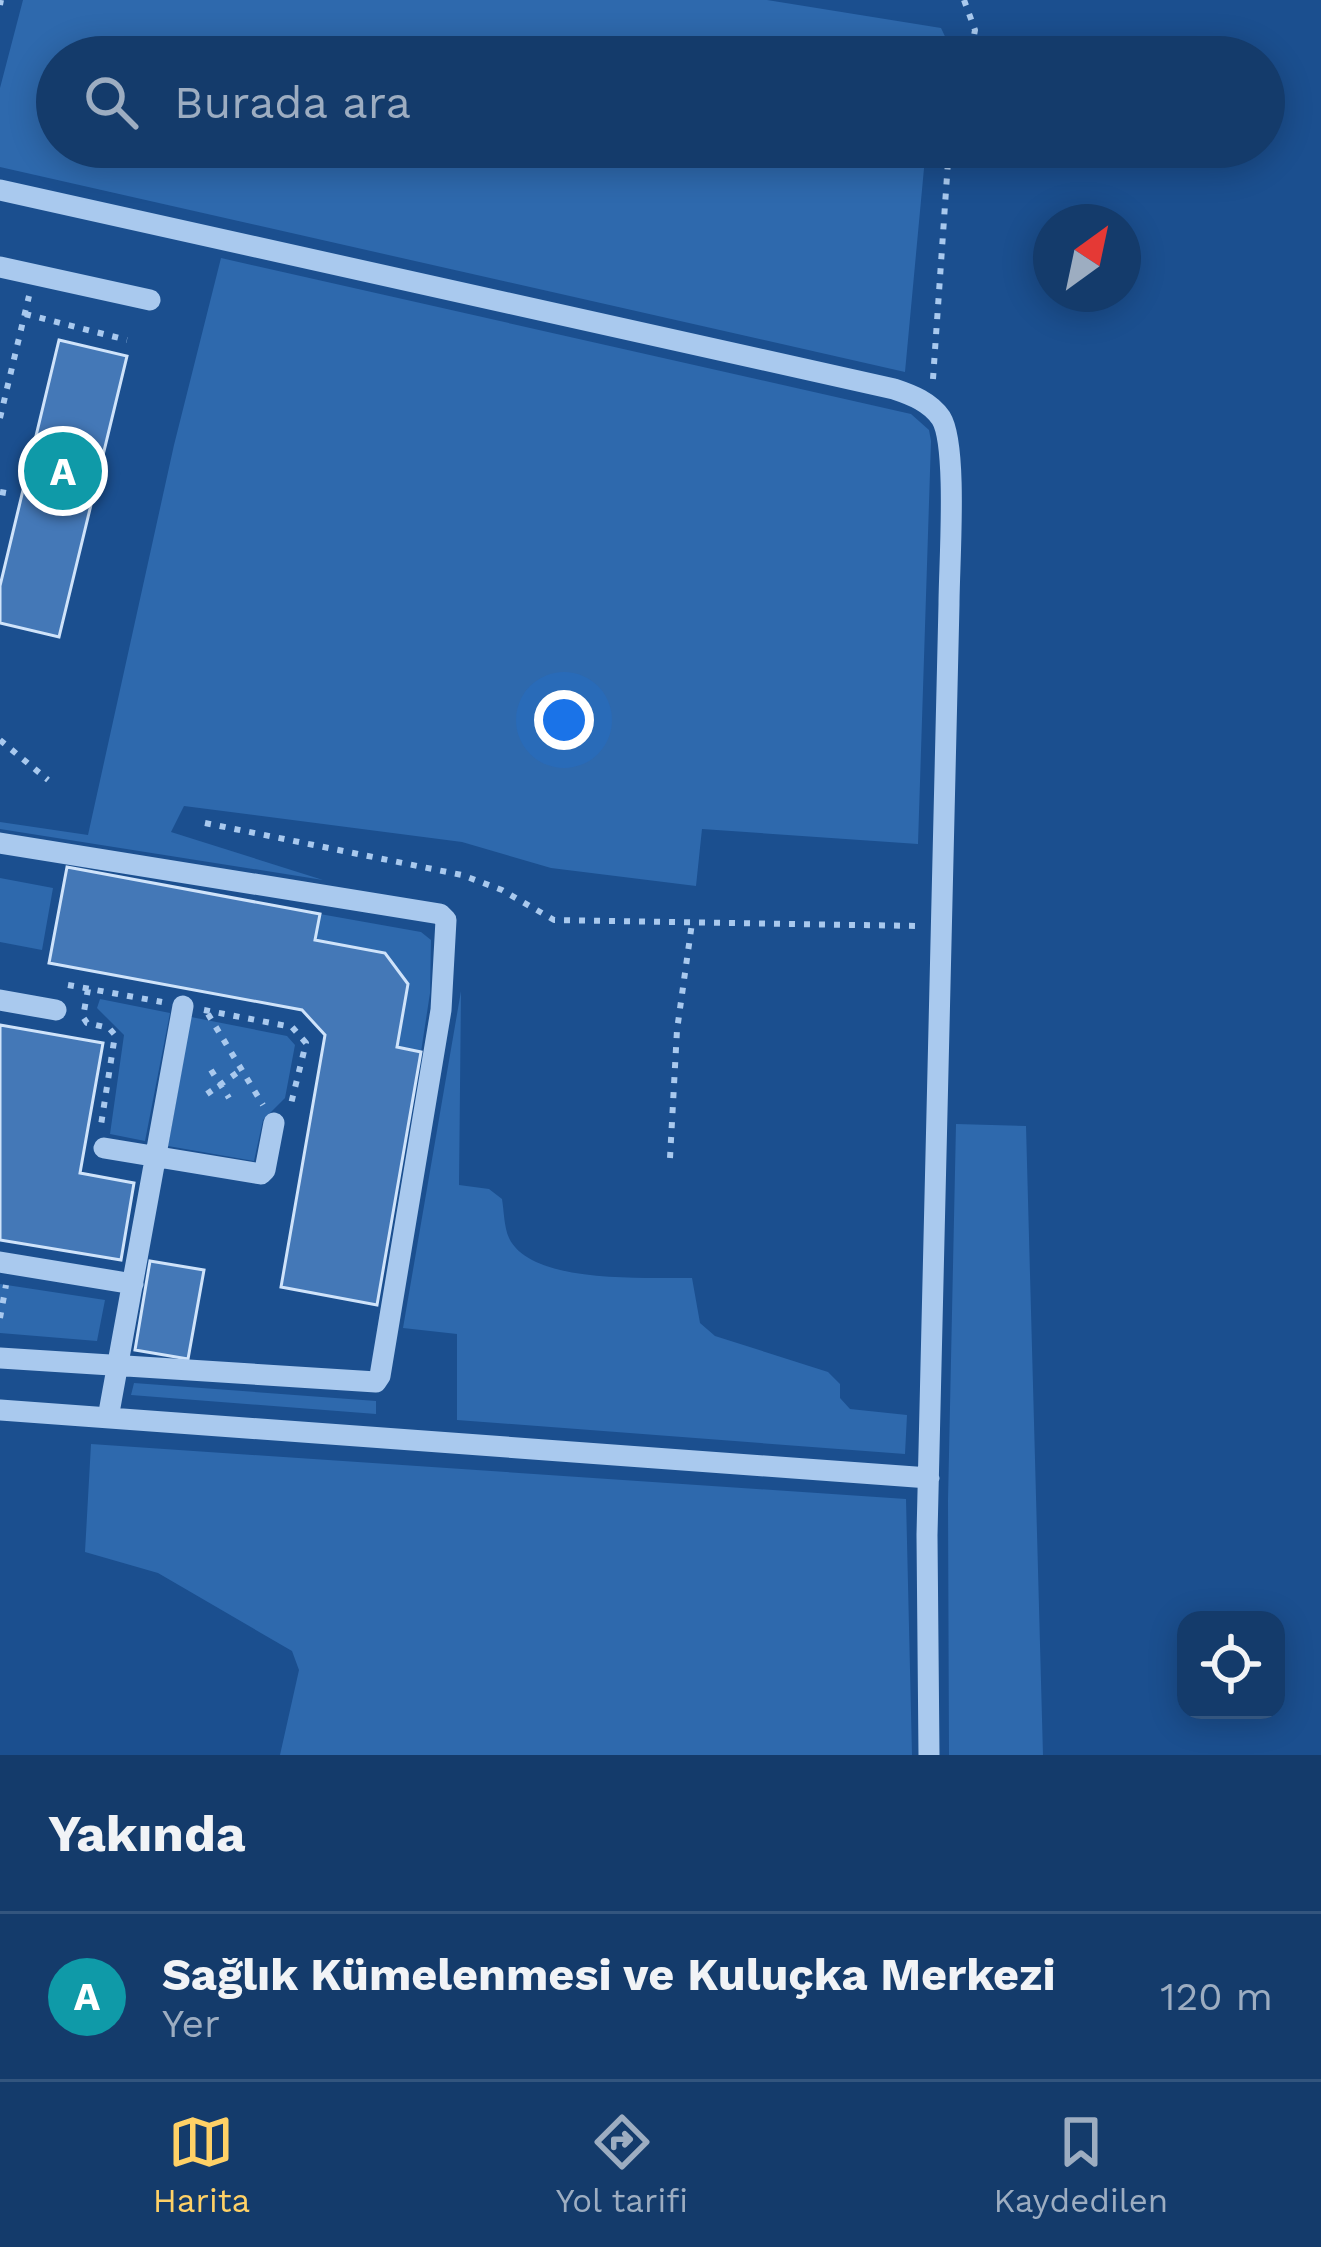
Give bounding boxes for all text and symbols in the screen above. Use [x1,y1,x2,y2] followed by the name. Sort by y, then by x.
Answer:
[36,36,1285,168] search box
[78,69,144,135] icon: search
[174,76,411,129] text: Burada ara
[1033,204,1141,312] north arrow
[24,426,102,516] pin: A
[534,690,594,750] your location
[1177,1611,1285,1719] map controls
[1177,1611,1285,1719] button: locate
[48,1804,245,1863] text: Yakında
[162,1948,1056,2001] text: Sağlık Kümelenmesi ve Kuluçka Merkezi
[74,1974,100,2019] text: A
[1160,1974,1273,2019] text: 120 m
[162,2001,220,2046] text: Yer
[153,2109,250,2220] tab: Harita
[556,2109,688,2220] tab: Yol tarifi
[994,2109,1168,2220] tab: Kaydedilen

